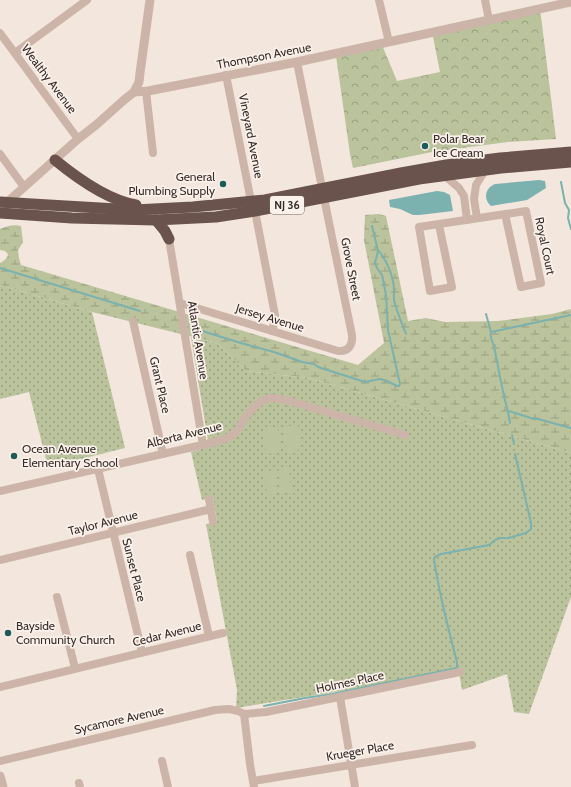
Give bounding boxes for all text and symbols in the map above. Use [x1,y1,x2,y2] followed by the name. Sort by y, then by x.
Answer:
[216,39,312,72] street label: Thompson Avenue
[19,41,80,116] street label: Wealthy Avenue
[236,92,267,180] street label: Vineyard Avenue
[433,131,484,160] place label: Polar Bear Ice Cream
[420,141,430,151] marker: Polar Bear Ice Cream
[129,169,215,198] place label: General Plumbing Supply
[218,179,228,189] marker: General Plumbing Supply
[270,196,304,214] road number: NJ 36
[532,216,559,276] street label: Royal Court
[338,236,365,302] street label: Grove Street
[185,300,212,380] street label: Atlantic Avenue
[233,300,306,335] street label: Jersey Avenue
[147,355,174,415] street label: Grant Place
[145,418,223,451] street label: Alberta Avenue
[22,441,118,470] place label: Ocean Avenue Elementary School
[9,451,19,461] marker: Ocean Avenue Elementary School
[67,507,139,538] street label: Taylor Avenue
[119,537,150,603] street label: Sunset Place
[16,618,115,647] place label: Bayside Community Church
[131,618,203,649] street label: Cedar Avenue
[3,628,13,638] marker: Bayside Community Church
[315,667,385,696] street label: Holmes Place
[73,702,165,737] street label: Sycamore Avenue
[325,737,395,764] street label: Krueger Place

